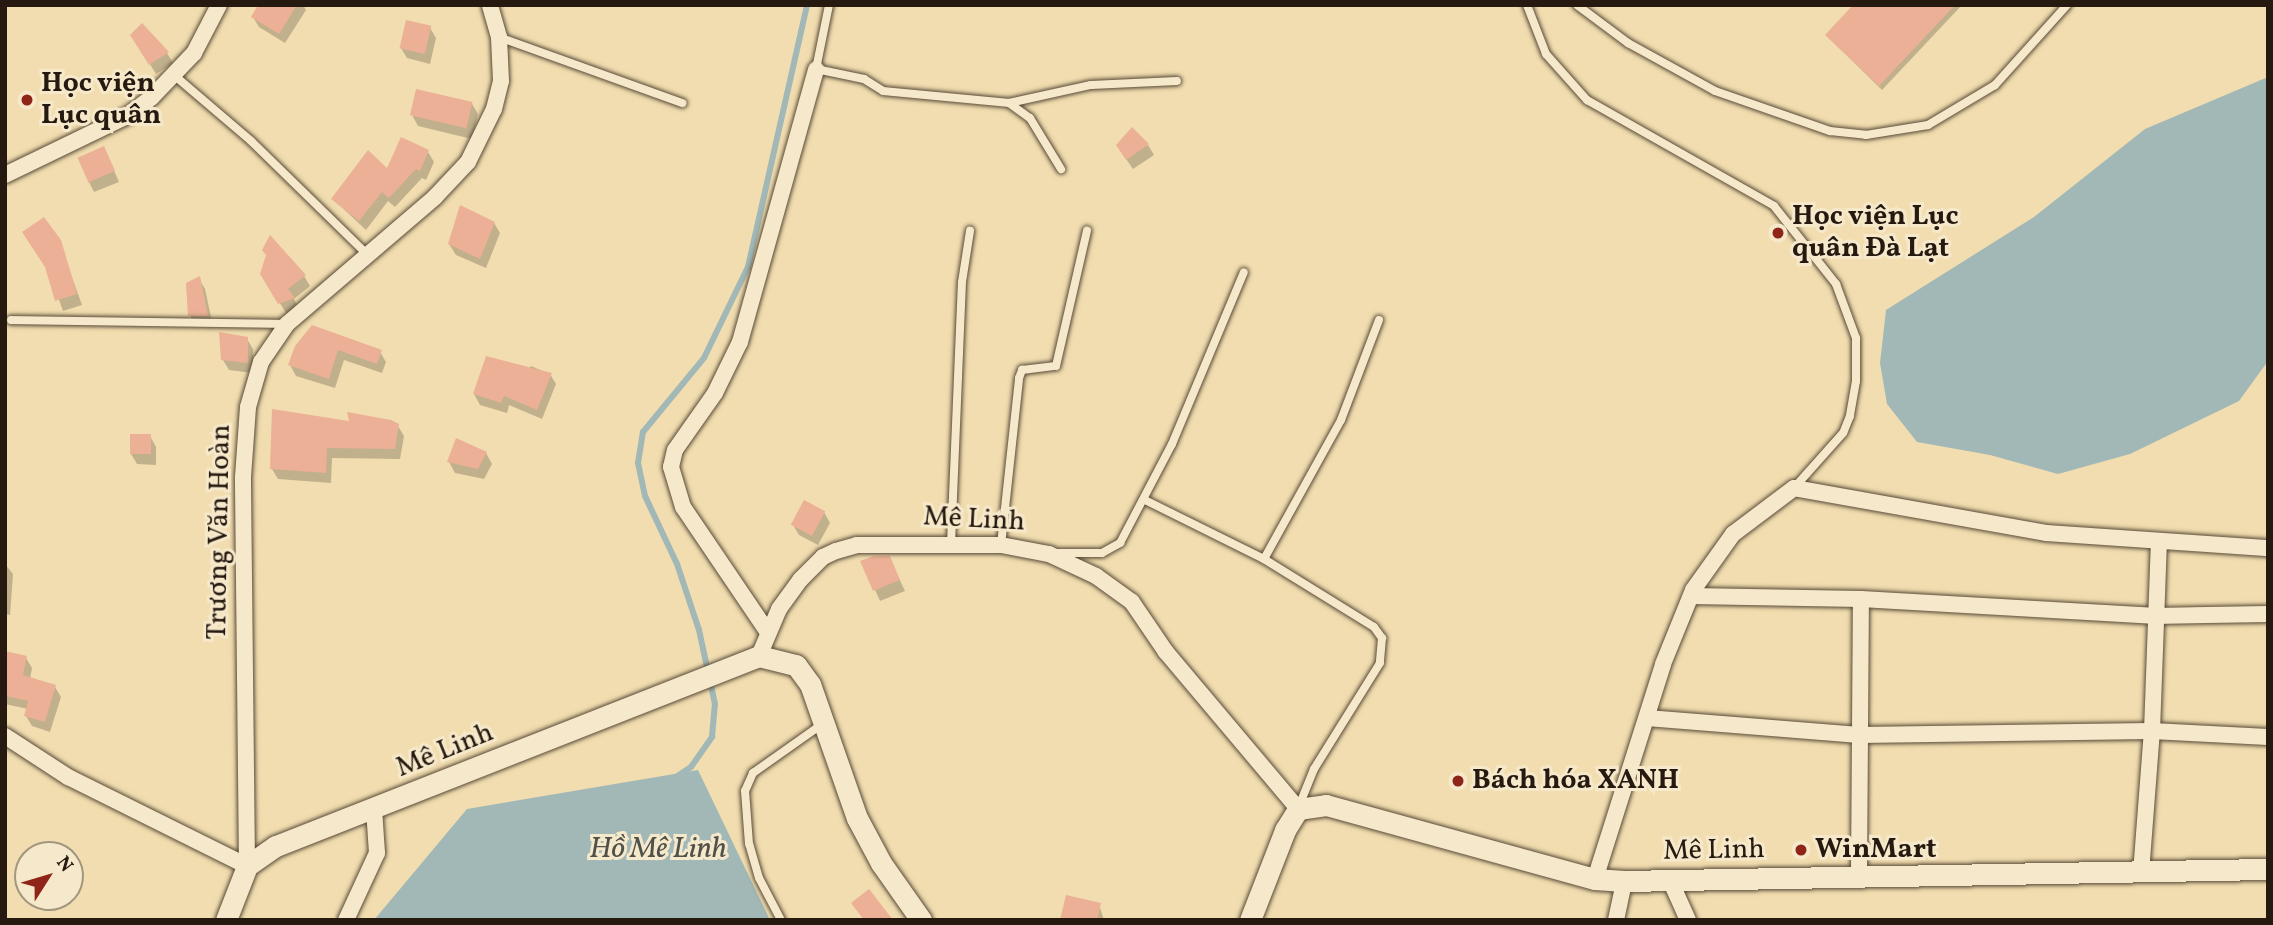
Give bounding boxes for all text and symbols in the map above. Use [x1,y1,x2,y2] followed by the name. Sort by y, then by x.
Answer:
[41,67,161,133] place label: Học viện Lục quân
[19,92,35,108] marker: Học viện Lục quân
[1792,200,1959,266] place label: Học viện Lục quân Đà Lạt
[1770,225,1786,241] marker: Học viện Lục quân Đà Lạt
[201,424,239,640] street label: Trương Văn Hoàn
[922,501,1026,539] street label: Mê Linh
[391,716,499,786] street label: Mê Linh
[1472,764,1679,798] place label: Bách hóa XANH
[1450,773,1466,789] marker: Bách hóa XANH
[589,831,727,867] water label: Hồ Mê Linh
[1663,833,1765,869] street label: Mê Linh
[1815,833,1936,867] place label: WinMart
[14,841,84,911] north arrow
[1793,842,1809,858] marker: WinMart
[50,851,79,878] text: N

